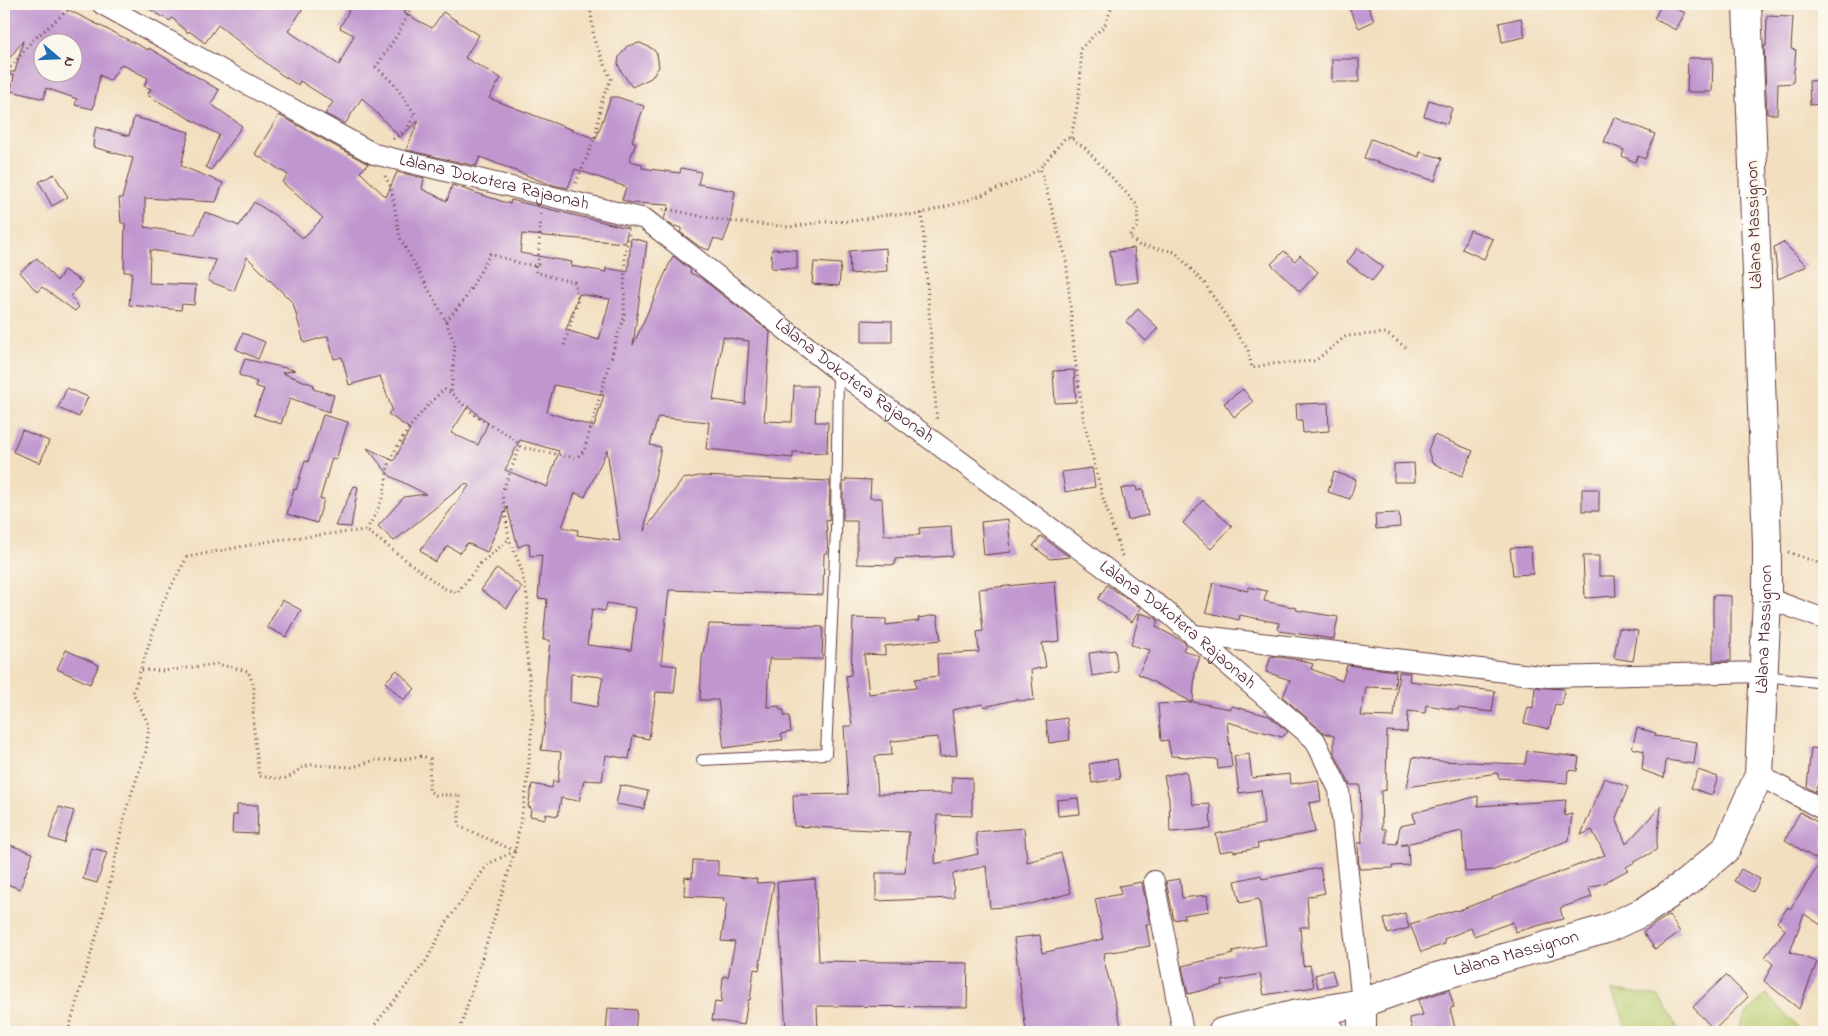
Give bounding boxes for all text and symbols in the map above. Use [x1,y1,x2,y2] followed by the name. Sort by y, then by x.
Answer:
[32,32,82,82] north arrow
[57,54,80,70] text: N
[396,147,592,218] street label: Làlana Dokotera Rajaonah
[1740,160,1771,290] street label: Làlana Massignon
[768,312,939,451] street label: Làlana Dokotera Rajaonah
[1093,555,1261,696] street label: Làlana Dokotera Rajaonah
[1750,565,1781,694] street label: Làlana Massignon
[1451,924,1582,984] street label: Làlana Massignon

